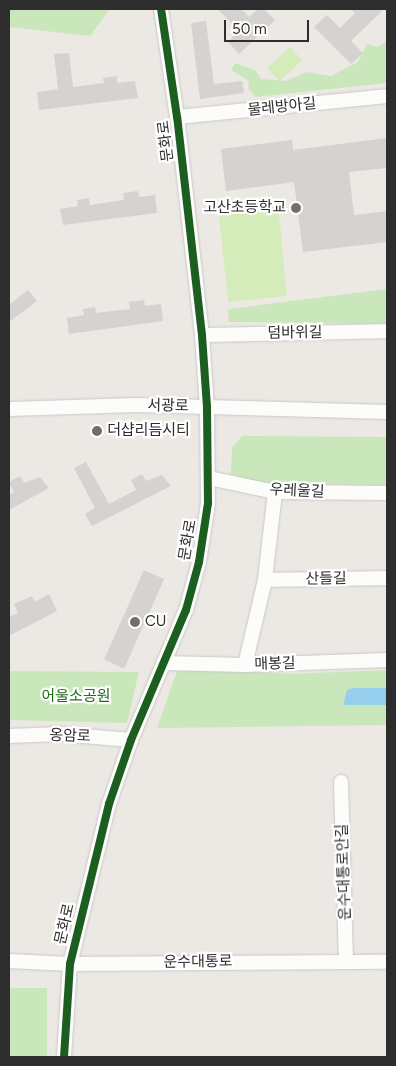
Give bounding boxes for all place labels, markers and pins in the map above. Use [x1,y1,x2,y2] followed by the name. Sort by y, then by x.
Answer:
[203,199,286,217] place label: 고산초등학교
[290,202,302,214] marker: 고산초등학교
[107,422,190,440] place label: 더샵리듬시티
[91,425,103,437] marker: 더샵리듬시티
[145,613,166,631] place label: CU
[129,616,141,628] marker: CU

